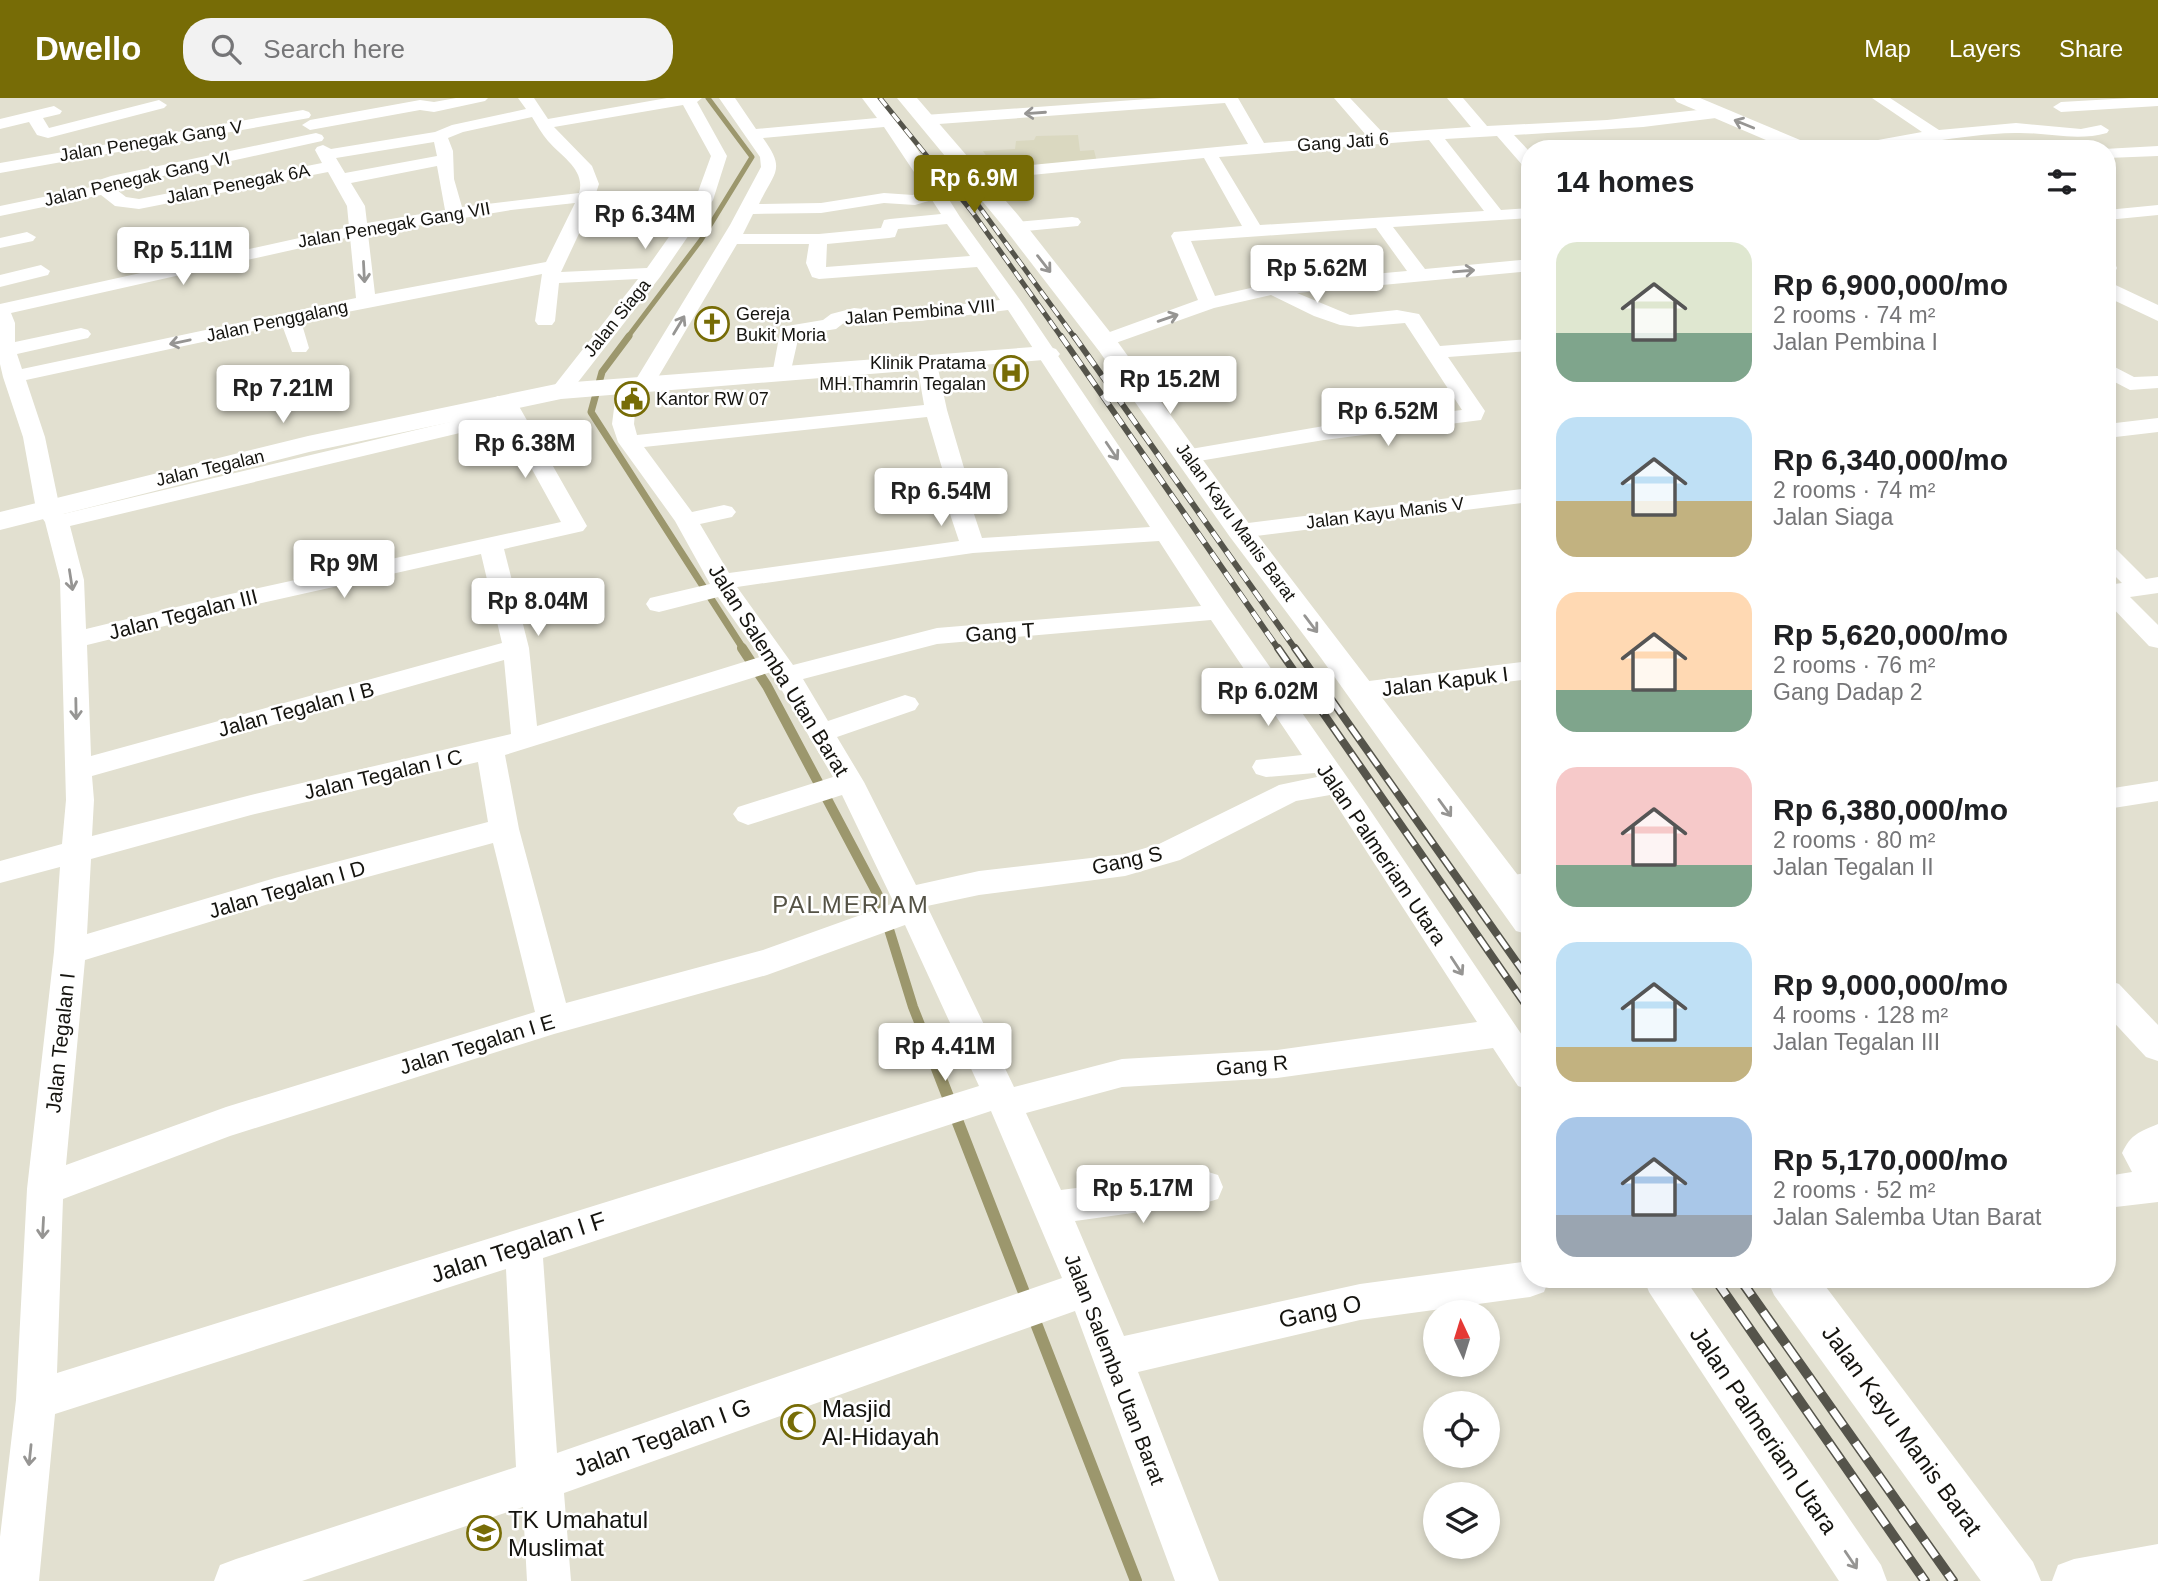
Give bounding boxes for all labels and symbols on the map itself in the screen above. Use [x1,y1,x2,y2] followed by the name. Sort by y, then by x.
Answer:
[1024,107,1046,120] one-way arrow
[1734,116,1756,129] one-way arrow
[58,117,244,165] street label: Jalan Penegak Gang V
[1296,129,1390,155] street label: Gang Jati 6
[42,148,232,210] street label: Jalan Penegak Gang VI
[909,156,1039,215] pin: Rp 6.9M
[164,160,312,208] street label: Jalan Penegak 6A
[573,192,717,251] pin: Rp 6.34M
[296,198,492,252] street label: Jalan Penegak Gang VII
[111,228,255,287] pin: Rp 5.11M
[1245,246,1389,305] pin: Rp 5.62M
[1037,254,1052,273] one-way arrow
[357,260,370,283] one-way arrow
[1452,265,1475,278] one-way arrow
[580,274,655,361] street label: Jalan Siaga
[844,295,996,329] street label: Jalan Pembina VIII
[204,296,350,346] street label: Jalan Penggalang
[736,304,827,345] place label: Gereja Bukit Moria
[693,305,731,343] church icon: Gereja Bukit Moria
[1156,311,1178,323] one-way arrow
[672,316,686,336] one-way arrow
[169,335,192,349] one-way arrow
[819,353,987,394] place label: Klinik Pratama MH.Thamrin Tegalan
[992,354,1030,392] hospital icon: Klinik Pratama MH.Thamrin Tegalan
[1098,356,1242,416] pin: Rp 15.2M
[211,366,355,425] pin: Rp 7.21M
[613,380,651,418] public building icon: Kantor RW 07
[1316,388,1460,448] pin: Rp 6.52M
[656,389,769,409] place label: Kantor RW 07
[453,420,597,480] pin: Rp 6.38M
[1172,439,1300,605] street label: Jalan Kayu Manis Barat
[1105,441,1119,461] one-way arrow
[154,446,266,490] street label: Jalan Tegalan
[869,468,1013,528] pin: Rp 6.54M
[1305,493,1465,533] street label: Jalan Kayu Manis V
[295,540,393,600] pin: Rp 9M
[704,560,854,780] street label: Jalan Salemba Utan Barat
[65,568,78,591] one-way arrow
[466,578,610,638] pin: Rp 8.04M
[106,584,260,644] street label: Jalan Tegalan III
[1304,614,1319,632] one-way arrow
[964,618,1036,646] street label: Gang T
[1380,662,1510,700] street label: Jalan Kapuk I
[1196,668,1340,728] pin: Rp 6.02M
[215,677,377,741] street label: Jalan Tegalan I B
[69,697,83,720] one-way arrow
[302,745,464,803] street label: Jalan Tegalan I C
[1313,759,1451,949] street label: Jalan Palmeriam Utara
[1438,798,1452,817] one-way arrow
[1090,841,1164,879] street label: Gang S
[206,856,368,922] street label: Jalan Tegalan I D
[772,891,930,918] district label: PALMERIAM
[1450,956,1465,975] one-way arrow
[41,972,79,1114] street label: Jalan Tegalan I
[397,1010,557,1078] street label: Jalan Tegalan I E
[873,1024,1017,1083] pin: Rp 4.41M
[1215,1050,1289,1080] street label: Gang R
[1071,1166,1215,1225] pin: Rp 5.17M
[427,1206,609,1288] street label: Jalan Tegalan I F
[37,1216,50,1239] one-way arrow
[1060,1250,1170,1488] street label: Jalan Salemba Utan Barat
[1276,1289,1364,1333] street label: Gang O
[1423,1300,1500,1377] north arrow
[1817,1320,1988,1541] street label: Jalan Kayu Manis Barat
[1685,1321,1844,1539] street label: Jalan Palmeriam Utara
[570,1392,754,1482] street label: Jalan Tegalan I G
[822,1395,939,1450] place label: Masjid Al-Hidayah
[779,1403,817,1441] mosque icon: Masjid Al-Hidayah
[23,1443,36,1466] one-way arrow
[508,1506,648,1561] place label: TK Umahatul Muslimat
[465,1514,503,1552] school or university icon: TK Umahatul Muslimat
[1844,1550,1858,1569] one-way arrow

